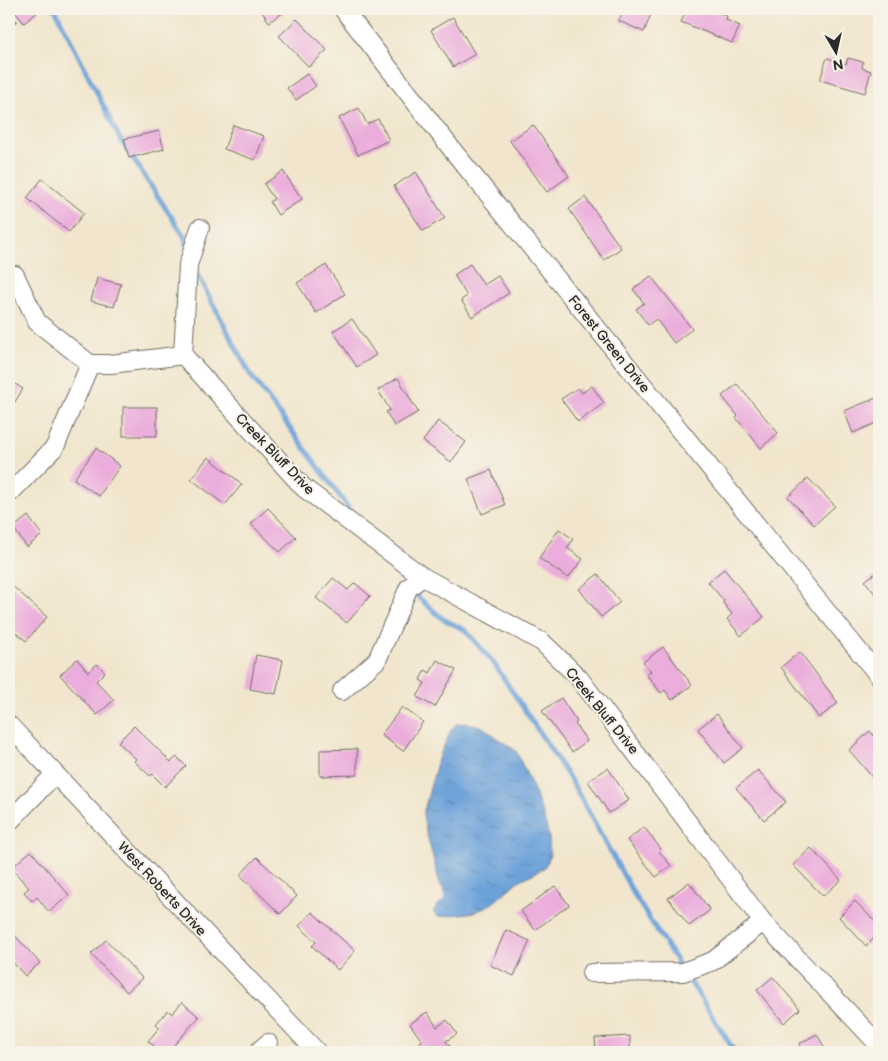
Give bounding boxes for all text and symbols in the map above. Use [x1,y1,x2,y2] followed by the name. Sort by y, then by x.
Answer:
[810,28,860,78] north arrow
[831,55,844,74] text: N
[564,292,654,396] street label: Forest Green Drive
[232,410,318,498] street label: Creek Bluff Drive
[562,664,642,758] street label: Creek Bluff Drive
[114,838,210,940] street label: West Roberts Drive

